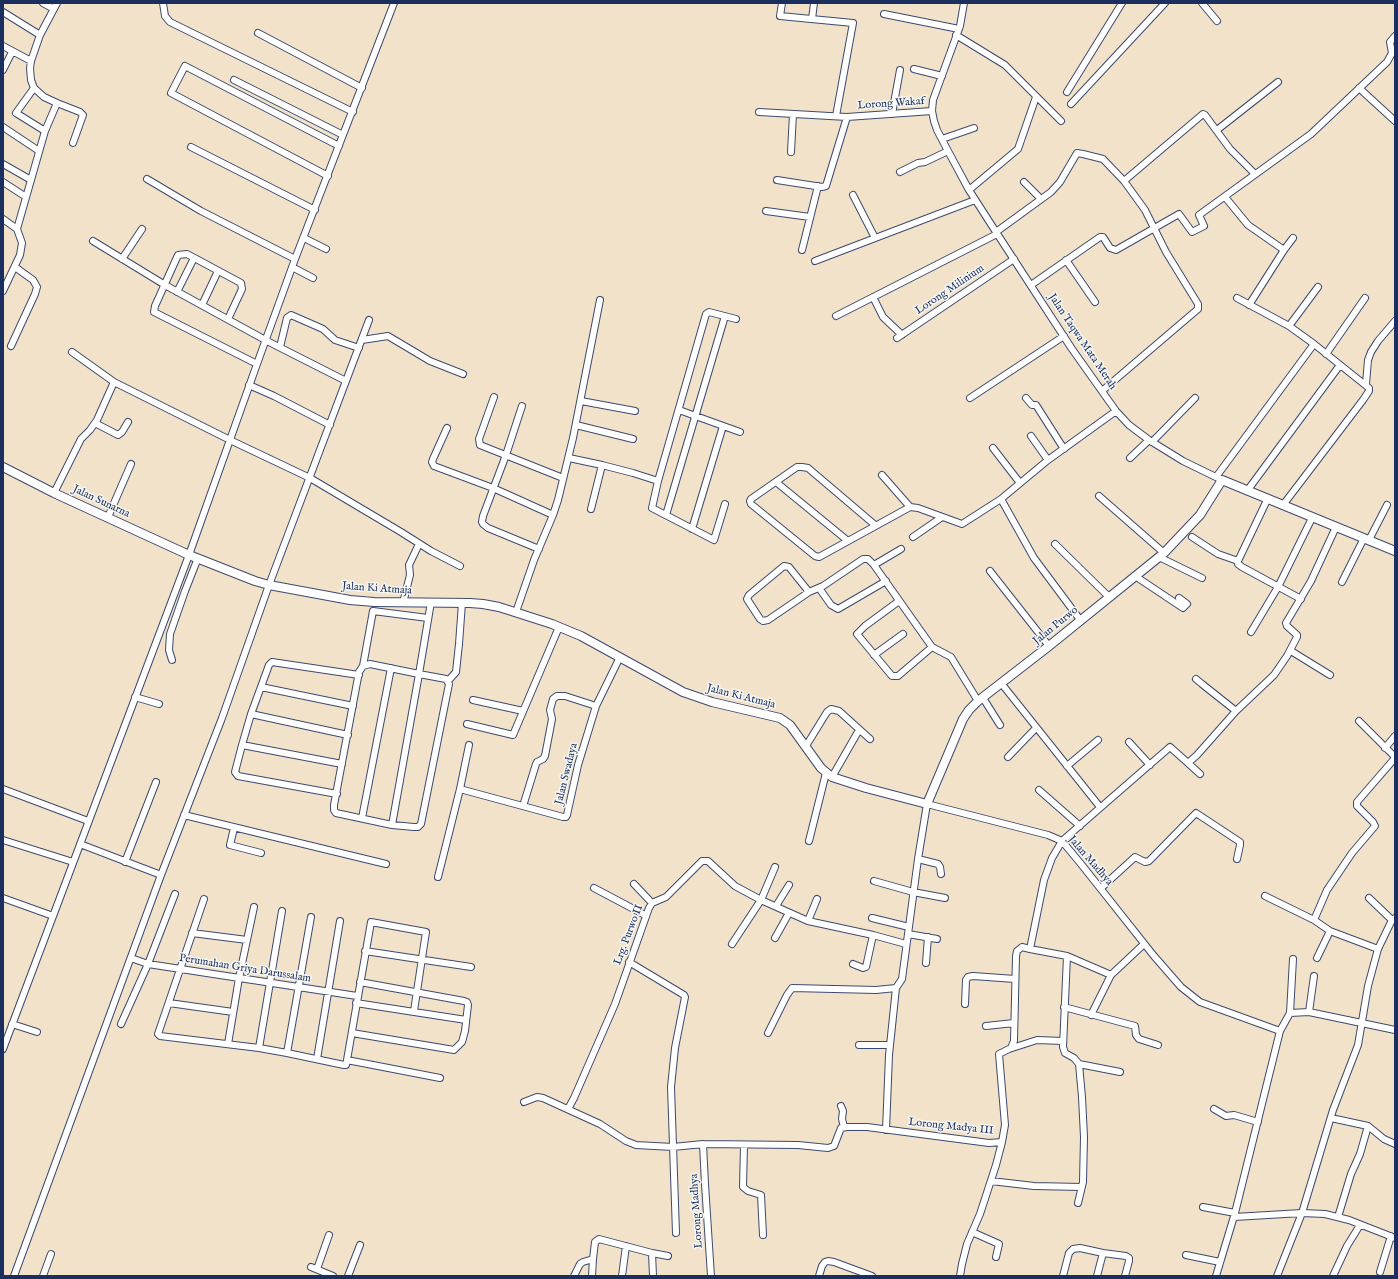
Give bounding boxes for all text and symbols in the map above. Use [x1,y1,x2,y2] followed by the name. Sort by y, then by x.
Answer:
[857,95,925,113] street label: Lorong Wakaf
[913,262,987,318] street label: Lorong Milinium
[1045,292,1119,392] street label: Jalan Taqwa Mata Merah
[70,483,132,521] street label: Jalan Sunarna
[342,580,412,598] street label: Jalan Ki Atmaja
[1031,604,1081,648] street label: Jalan Purwo
[705,682,777,712] street label: Jalan Ki Atmaja
[553,742,581,806] street label: Jalan Swadaya
[1065,833,1115,889] street label: Jalan Madhya
[611,903,647,967] street label: Lrg. Purwo II
[178,952,312,986] street label: Perumahan Griya Darussalam
[908,1116,994,1138] street label: Lorong Madya III
[688,1173,706,1249] street label: Lorong Madhya

